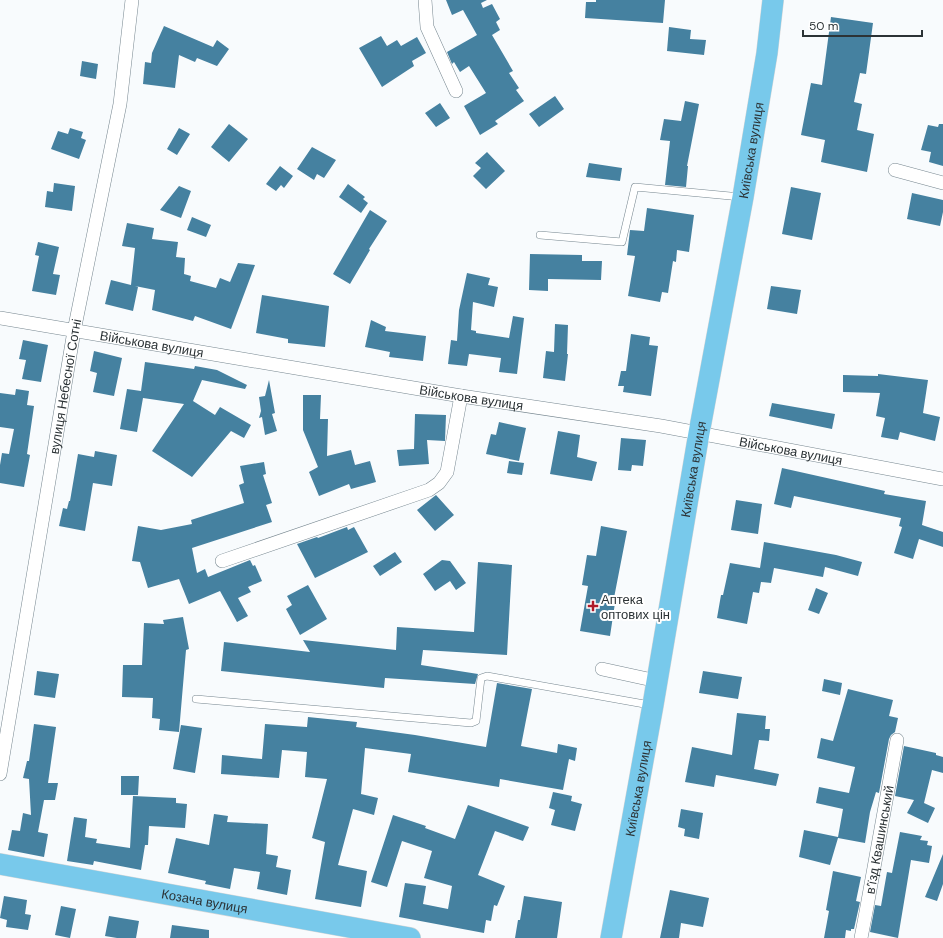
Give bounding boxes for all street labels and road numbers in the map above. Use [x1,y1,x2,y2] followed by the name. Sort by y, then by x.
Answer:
[734,101,767,200] street label: Київська вулиця
[45,317,85,455] street label: вулиця Небесної Сотні
[99,327,205,361] street label: Військова вулиця
[418,381,524,414] street label: Військова вулиця
[676,420,710,519] street label: Київська вулиця
[738,432,844,468] street label: Військова вулиця
[621,739,655,838] street label: Київська вулиця
[861,784,897,895] street label: в’їзд Квашинський
[160,885,249,917] street label: Козача вулиця

